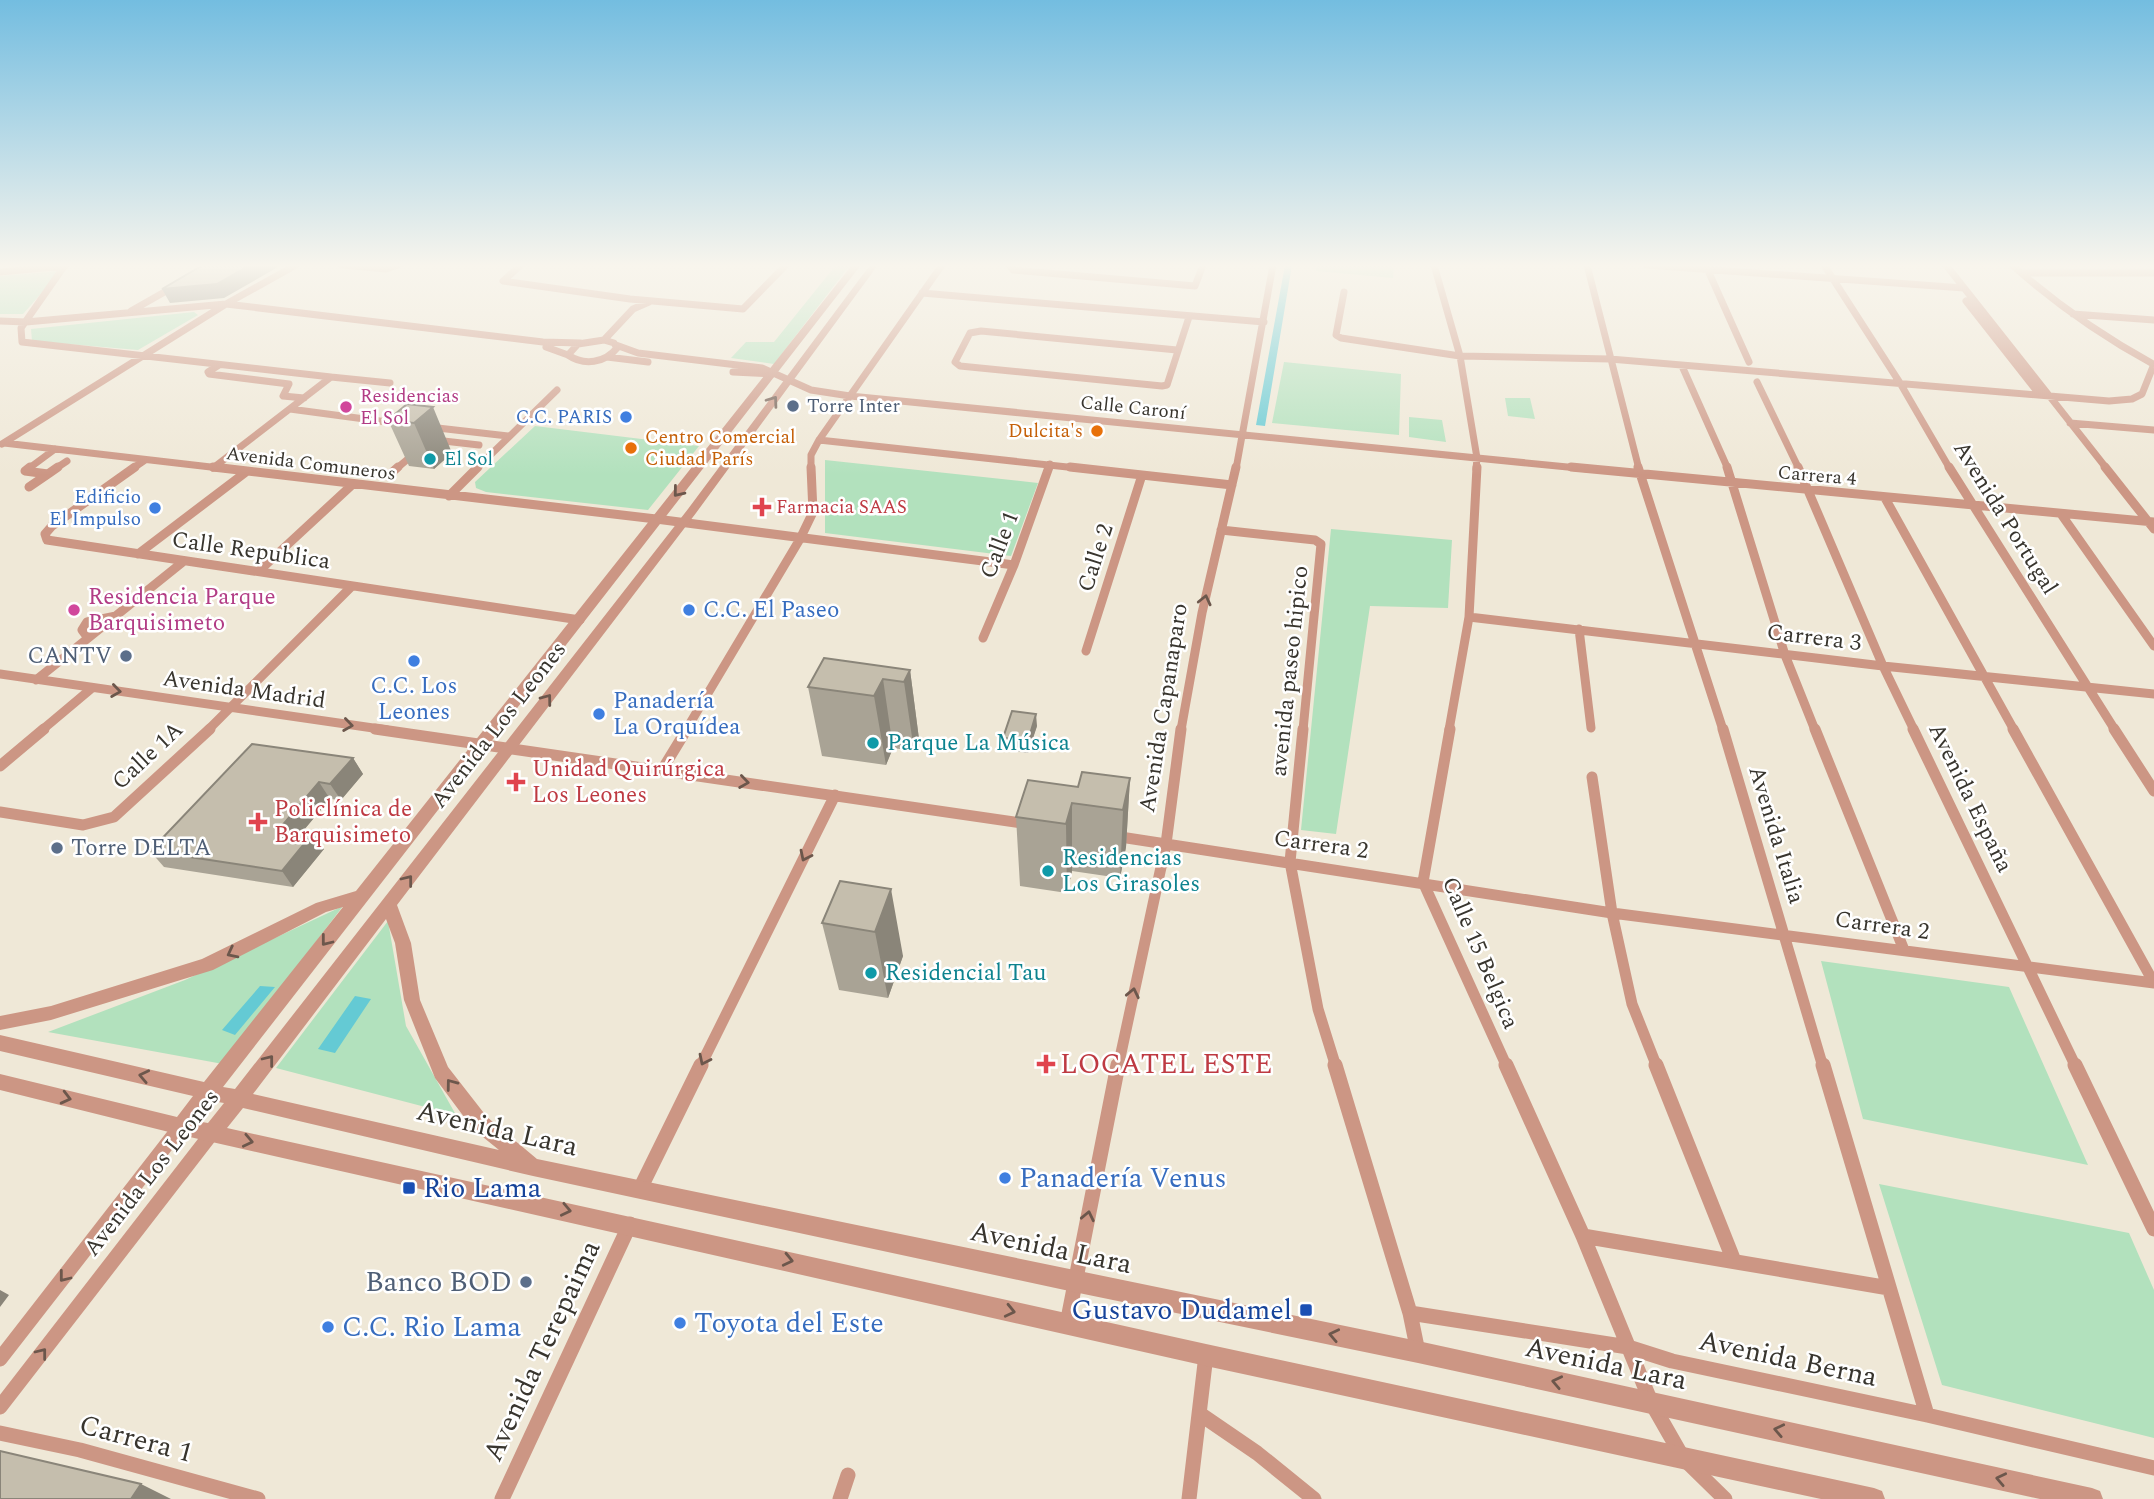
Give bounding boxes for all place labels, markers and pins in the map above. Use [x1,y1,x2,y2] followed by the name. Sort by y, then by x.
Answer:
[360,382,459,433] place label: Residencias El Sol
[807,392,901,421] place label: Torre Inter
[785,398,801,414] marker: Torre Inter
[338,399,354,415] marker: Residencias El Sol
[516,403,612,432] place label: C.C. PARIS
[618,409,634,425] marker: C.C. PARIS
[1008,417,1083,446] place label: Dulcita's
[645,423,795,474] place label: Centro Comercial Ciudad París
[1089,423,1105,439] marker: Dulcita's
[623,440,639,456] marker: Centro Comercial Ciudad París
[444,445,493,474] place label: El Sol
[422,451,438,467] marker: El Sol
[49,483,141,534] place label: Edificio El Impulso
[776,493,907,522] place label: Farmacia SAAS
[754,499,770,515] marker: Farmacia SAAS
[147,500,163,516] marker: Edificio El Impulso
[88,580,276,641] place label: Residencia Parque Barquisimeto
[703,593,839,628] place label: C.C. El Paseo
[66,602,82,618] marker: Residencia Parque Barquisimeto
[681,602,697,618] marker: C.C. El Paseo
[28,639,112,674] place label: CANTV
[118,648,134,664] marker: CANTV
[406,653,422,669] marker: C.C. Los Leones
[371,669,457,730] place label: C.C. Los Leones
[613,684,741,745] place label: Panadería La Orquídea
[591,706,607,722] marker: Panadería La Orquídea
[887,726,1070,761] place label: Parque La Música
[865,735,881,751] marker: Parque La Música
[532,752,725,813] place label: Unidad Quirúrgica Los Leones
[506,772,526,792] marker: Unidad Quirúrgica Los Leones
[274,792,412,853] place label: Policlínica de Barquisimeto
[248,812,268,832] marker: Policlínica de Barquisimeto
[71,831,211,866] place label: Torre DELTA
[49,840,65,856] marker: Torre DELTA
[1062,841,1200,902] place label: Residencias Los Girasoles
[1040,863,1056,879] marker: Residencias Los Girasoles
[885,956,1047,991] place label: Residencial Tau
[863,965,879,981] marker: Residencial Tau
[1060,1043,1273,1086] place label: LOCATEL ESTE
[1038,1056,1054,1072] marker: LOCATEL ESTE
[1019,1157,1227,1200] place label: Panadería Venus
[423,1167,542,1210] place label: Rio Lama
[997,1170,1013,1186] marker: Panadería Venus
[401,1180,417,1196] marker: Rio Lama
[365,1261,512,1304] place label: Banco BOD
[518,1274,534,1290] marker: Banco BOD
[1071,1289,1292,1332] place label: Gustavo Dudamel
[694,1302,884,1345] place label: Toyota del Este
[1298,1302,1314,1318] marker: Gustavo Dudamel
[342,1306,522,1349] place label: C.C. Rio Lama
[672,1315,688,1331] marker: Toyota del Este
[320,1319,336,1335] marker: C.C. Rio Lama

